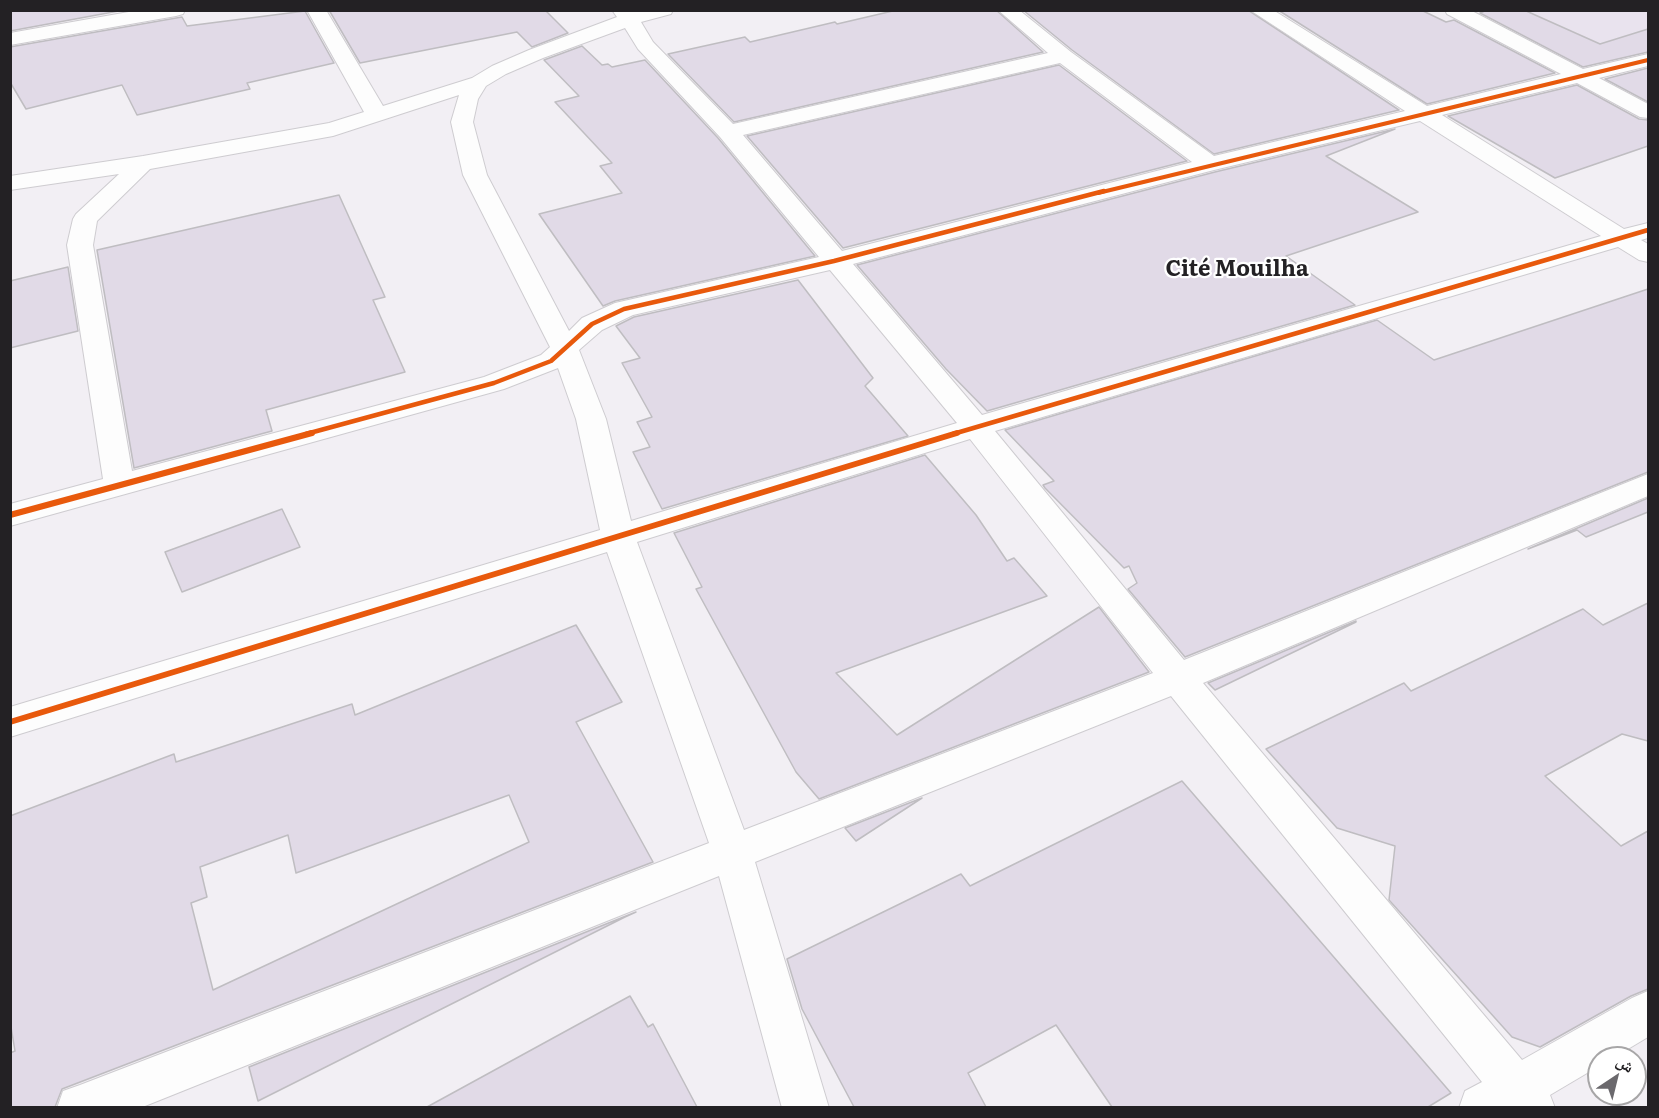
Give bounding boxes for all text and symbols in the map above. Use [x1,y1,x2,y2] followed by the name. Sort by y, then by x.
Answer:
[1165,257,1309,283] district label: Cité Mouilha
[1587,1046,1647,1106] north arrow
[1612,1048,1640,1078] text: ش

